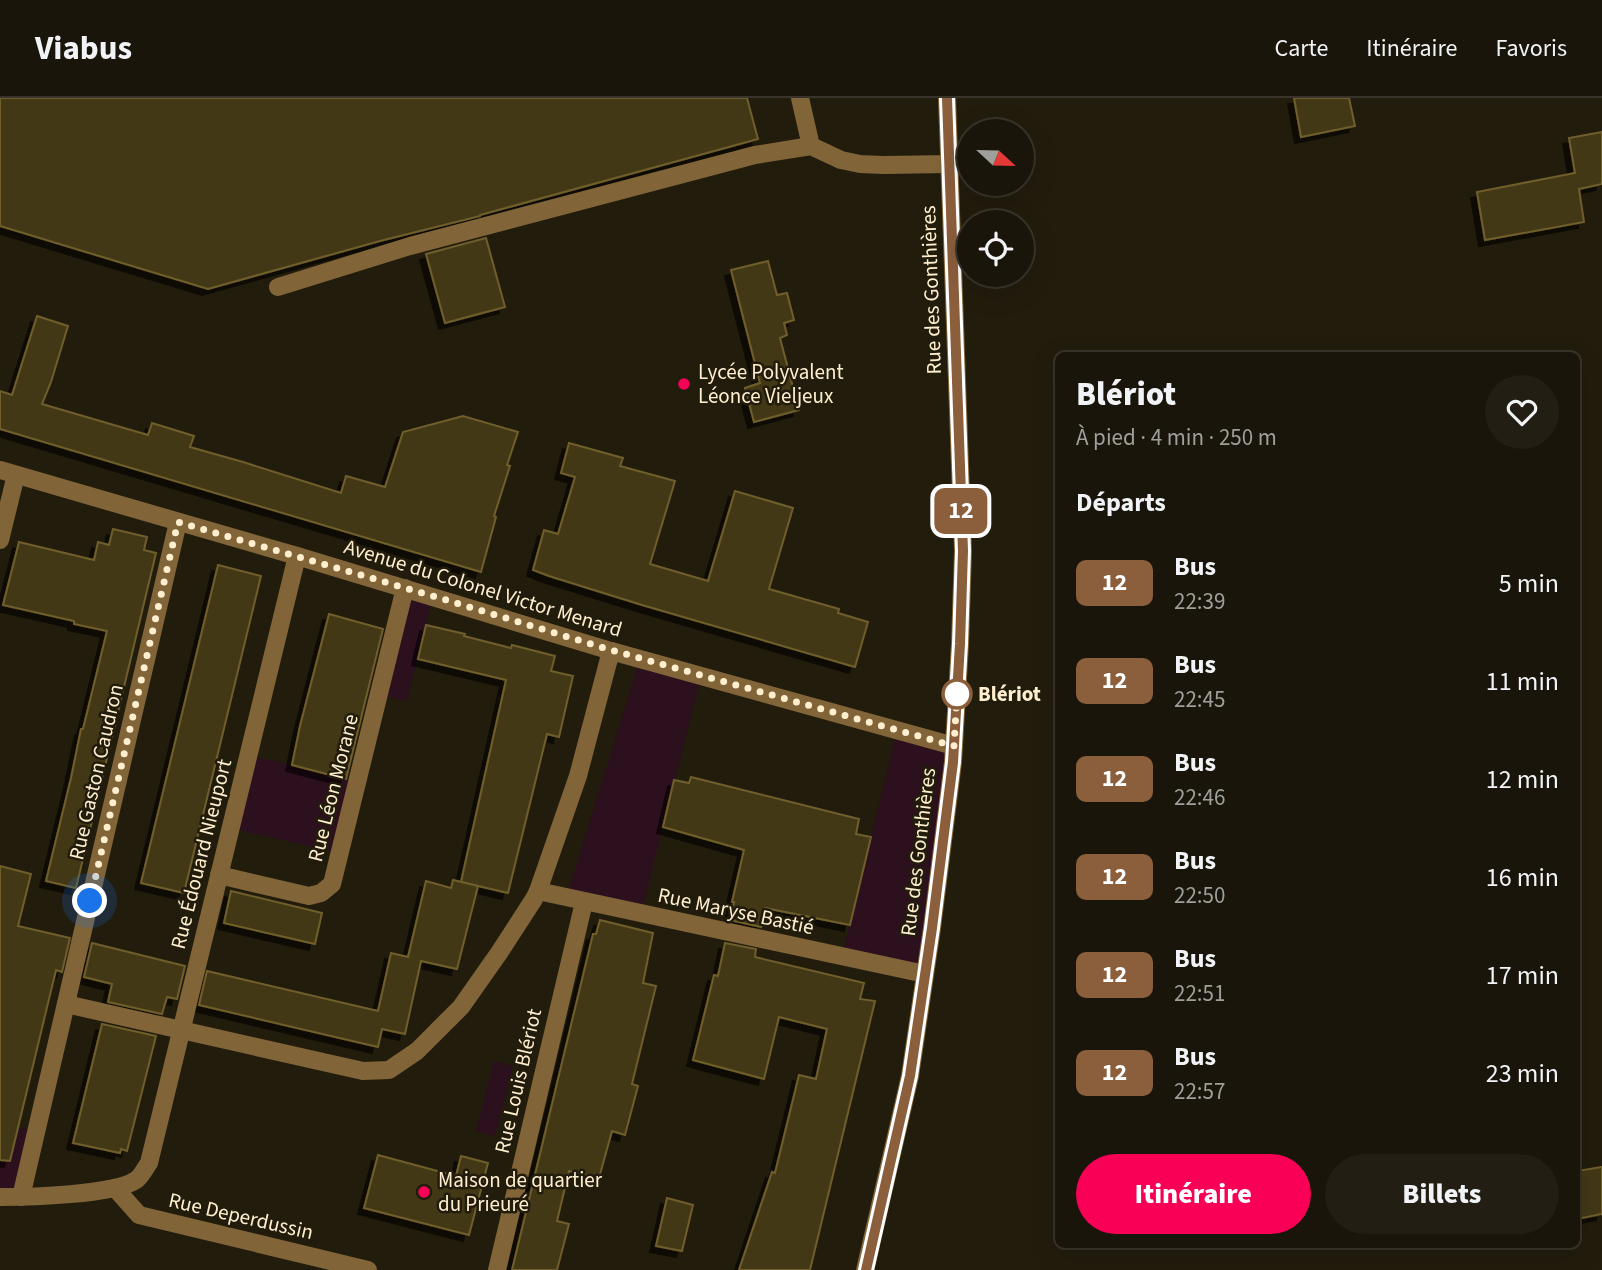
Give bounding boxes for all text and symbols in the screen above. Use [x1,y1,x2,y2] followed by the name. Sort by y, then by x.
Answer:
[35,25,132,72] text: Viabus
[1274,31,1328,66] text: Carte
[1366,31,1457,66] text: Itinéraire
[1495,31,1567,66] text: Favoris
[957,119,1034,196] north arrow
[957,119,1034,287] map controls
[913,205,949,375] street label: Rue des Gonthières
[957,210,1034,287] button: locate
[698,357,844,411] place label: Lycée Polyvalent Léonce Vieljeux
[1076,371,1176,418] text: Blériot
[1485,375,1559,449] button: heart
[676,376,692,392] marker: Lycée Polyvalent Léonce Vieljeux
[1076,421,1277,454] text: À pied · 4 min · 250 m
[1076,484,1166,521] text: Départs
[930,488,992,534] line badge: 12
[948,493,974,528] text: 12
[340,531,626,645] street label: Avenue du Colonel Victor Menard
[1174,548,1216,585] text: Bus
[1102,565,1127,600] text: 12
[1499,565,1559,602] text: 5 min
[1174,585,1225,618] text: 22:39
[1174,646,1216,683] text: Bus
[1102,663,1127,698] text: 12
[1486,663,1559,700] text: 11 min
[942,679,972,709] marker: Blériot
[978,679,1041,709] place label: Blériot
[61,681,131,863] street label: Rue Gaston Caudron
[1174,683,1225,716] text: 22:45
[300,711,366,865] street label: Rue Léon Morane
[1174,744,1216,781] text: Bus
[163,756,239,952] street label: Rue Édouard Nieuport
[1102,761,1127,796] text: 12
[1486,761,1559,798] text: 12 min
[893,766,943,938] street label: Rue des Gonthières
[1174,781,1225,814] text: 22:46
[1174,842,1216,879] text: Bus
[1102,859,1127,894] text: 12
[1486,859,1559,896] text: 16 min
[1174,879,1225,912] text: 22:50
[655,880,817,942] street label: Rue Maryse Bastié
[72,883,107,918] your location
[1174,940,1216,977] text: Bus
[1102,957,1127,992] text: 12
[1486,957,1559,994] text: 17 min
[1174,977,1225,1010] text: 22:51
[487,1006,549,1156] street label: Rue Louis Blériot
[1174,1038,1216,1075] text: Bus
[1102,1055,1127,1090] text: 12
[1486,1055,1559,1092] text: 23 min
[1174,1075,1225,1108] text: 22:57
[1076,1154,1311,1234] button: Itinéraire
[1325,1154,1559,1234] button: Billets
[438,1165,603,1219] place label: Maison de quartier du Prieuré
[416,1184,432,1200] marker: Maison de quartier du Prieuré
[166,1185,316,1247] street label: Rue Deperdussin

